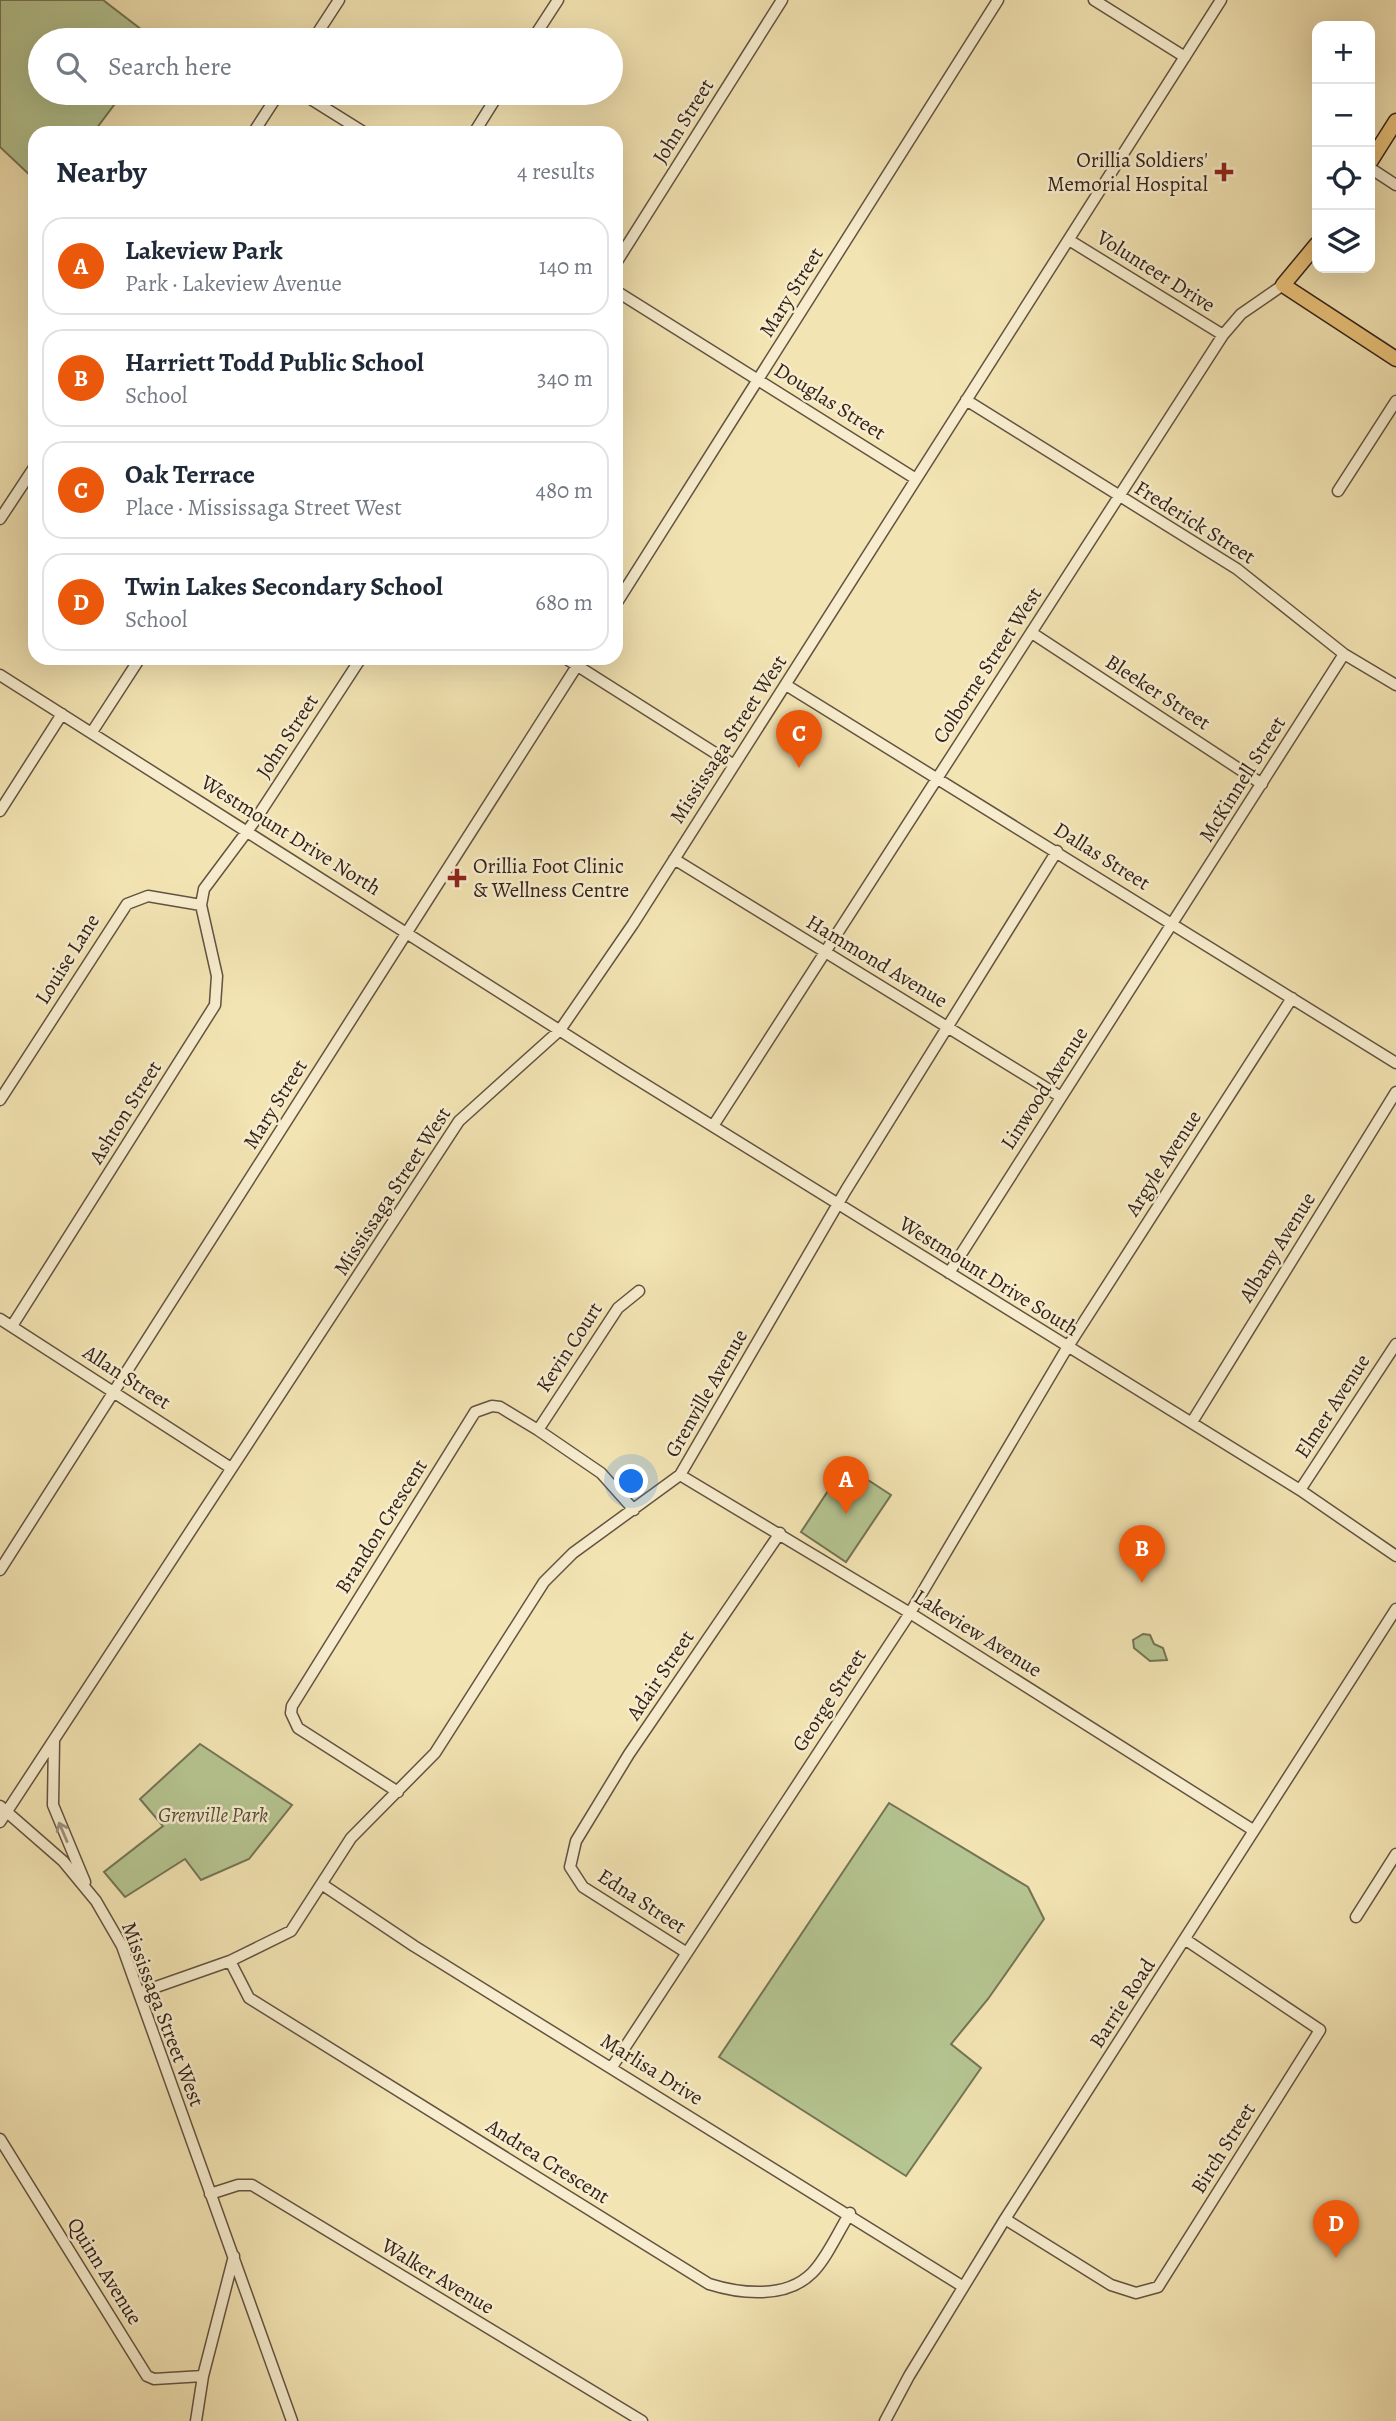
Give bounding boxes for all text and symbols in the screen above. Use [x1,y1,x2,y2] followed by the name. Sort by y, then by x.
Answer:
[1312,21,1375,273] map controls
[1312,21,1375,84] button: +
[28,28,623,105] search box
[52,48,90,86] icon: search
[108,49,232,84] text: Search here
[646,73,720,169] street label: John Street
[1312,84,1375,147] button: −
[1047,146,1208,198] place label: Orillia Soldiers' Memorial Hospital
[1312,147,1375,210] button: locate
[56,152,147,192] text: Nearby
[517,156,595,187] text: 4 results
[1214,162,1234,182] marker: Orillia Soldiers' Memorial Hospital
[1312,210,1375,273] button: layers
[1091,223,1221,319] street label: Volunteer Drive
[125,233,283,268] text: Lakeview Park
[752,242,830,342] street label: Mary Street
[74,251,88,282] text: A
[539,251,593,282] text: 140 m
[125,268,342,299] text: Park · Lakeview Avenue
[125,345,424,380] text: Harriett Todd Public School
[769,356,891,446] street label: Douglas Street
[74,363,88,394] text: B
[537,363,593,394] text: 340 m
[125,380,187,411] text: School
[125,457,255,492] text: Oak Terrace
[1129,474,1261,570] street label: Frederick Street
[74,475,88,506] text: C
[535,475,593,506] text: 480 m
[125,492,402,523] text: Place · Mississaga Street West
[125,569,443,604] text: Twin Lakes Secondary School
[926,581,1048,749] street label: Colborne Street West
[73,587,89,618] text: D
[535,587,593,618] text: 680 m
[125,604,187,635] text: School
[1100,648,1216,736] street label: Bleeker Street
[663,649,793,829] street label: Mississaga Street West
[249,688,325,783] street label: John Street
[776,710,822,768] pin: C
[1192,711,1292,847] street label: McKinnell Street
[195,768,386,902] street label: Westmount Drive North
[1048,815,1156,897] street label: Dallas Street
[473,852,629,904] place label: Orillia Foot Clinic & Wellness Centre
[447,868,467,888] marker: Orillia Foot Clinic & Wellness Centre
[28,908,106,1010] street label: Louise Lane
[801,908,953,1014] street label: Hammond Avenue
[994,1021,1094,1155] street label: Linwood Avenue
[236,1054,314,1154] street label: Mary Street
[82,1055,168,1170] street label: Ashton Street
[327,1101,457,1281] street label: Mississaga Street West
[1118,1105,1208,1222] street label: Argyle Avenue
[1232,1187,1322,1308] street label: Albany Avenue
[893,1209,1084,1343] street label: Westmount Drive South
[529,1296,609,1398] street label: Kevin Court
[658,1324,754,1462] street label: Grenville Avenue
[77,1338,176,1416] street label: Allan Street
[1288,1348,1376,1464] street label: Elmer Avenue
[328,1453,434,1599] street label: Brandon Crescent
[823,1456,869,1514] pin: A
[614,1464,648,1498] your location
[1119,1525,1165,1583] pin: B
[909,1582,1047,1684] street label: Lakeview Avenue
[619,1625,700,1726] street label: Adair Street
[785,1643,873,1757] street label: George Street
[158,1801,268,1829] park label: Grenville Park
[56,1822,69,1843] one-way arrow
[592,1862,692,1940] street label: Edna Street
[115,1918,211,2110] street label: Mississaga Street West
[1083,1952,1162,2053] street label: Barrie Road
[595,2026,709,2112] street label: Marlisa Drive
[1184,2097,1262,2199] street label: Birch Street
[480,2111,615,2210] street label: Andrea Crescent
[1313,2200,1359,2258] pin: D
[61,2212,149,2330] street label: Quinn Avenue
[376,2231,500,2321] street label: Walker Avenue

